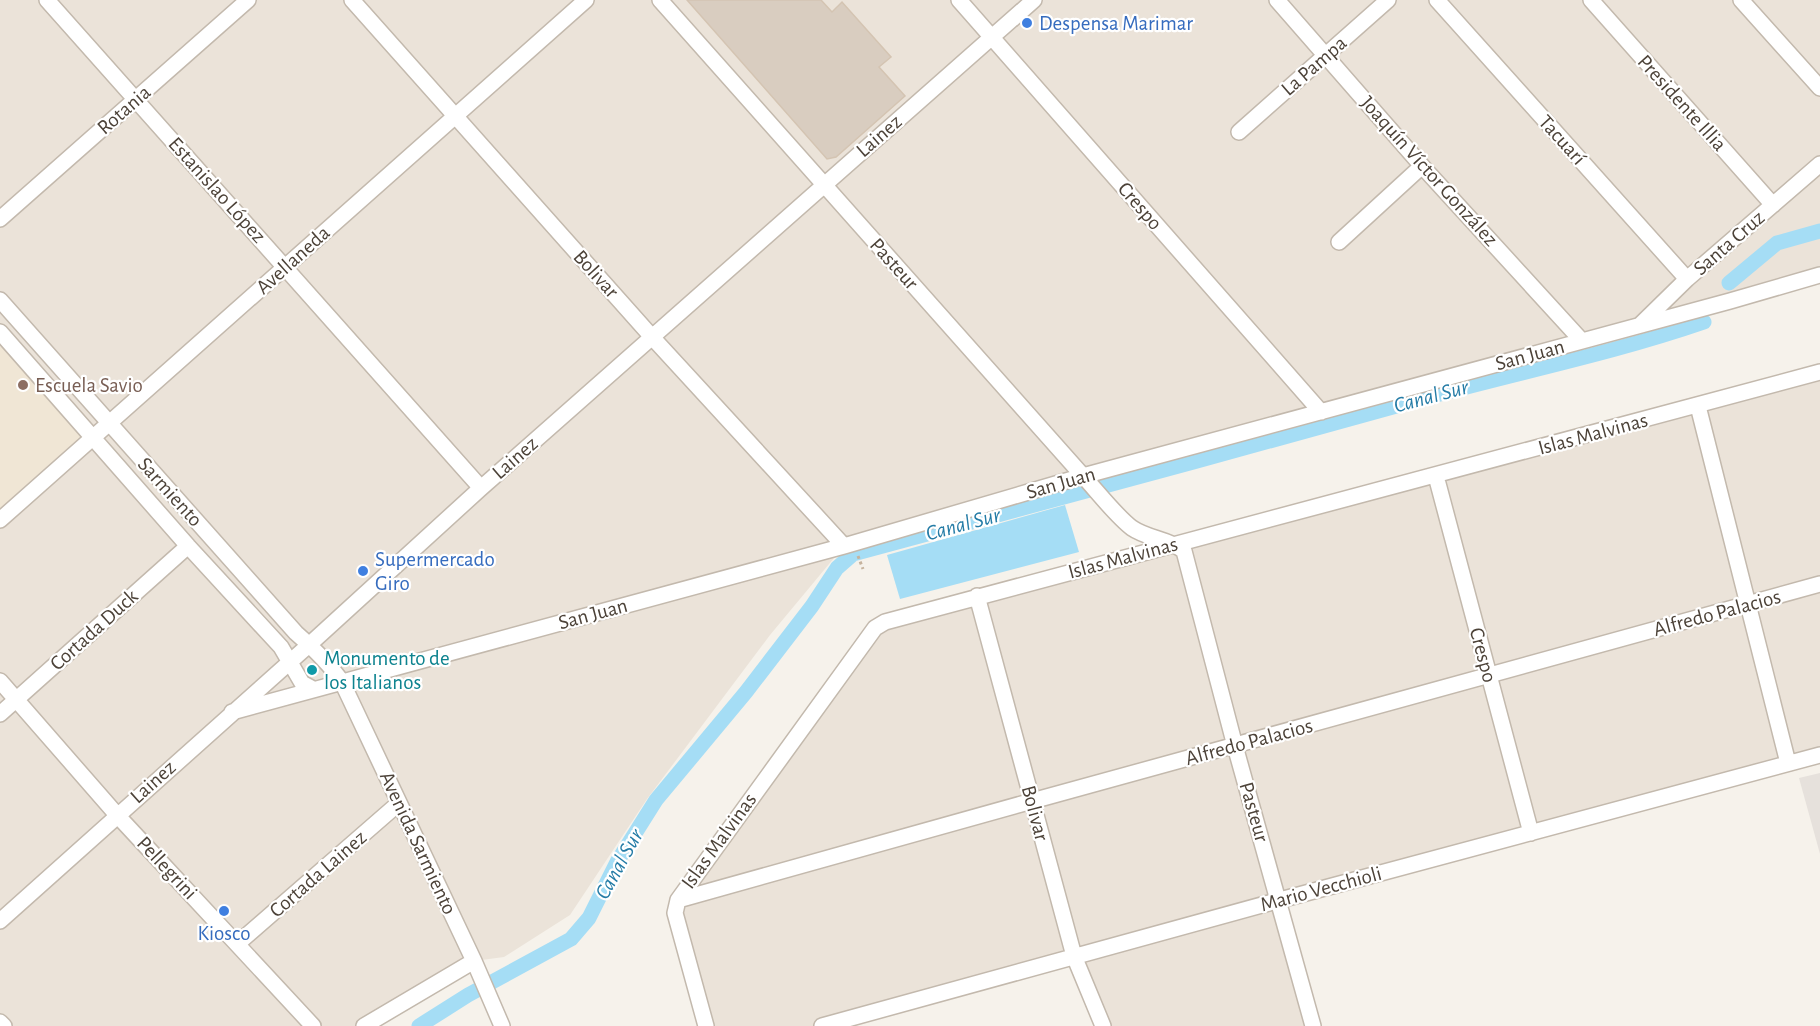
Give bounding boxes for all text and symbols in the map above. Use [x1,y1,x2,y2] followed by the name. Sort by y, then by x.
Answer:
[1039,13,1193,34] place label: Despensa Marimar
[1020,16,1034,30] marker: Despensa Marimar
[1277,32,1351,100] street label: La Pampa
[1634,51,1731,155] street label: Presidente Illia
[93,81,155,139] street label: Rotania
[1356,92,1502,250] street label: Joaquín Víctor González
[852,111,906,161] street label: Lainez
[1535,111,1590,170] street label: Tacuarí
[164,133,270,247] street label: Estanislao López
[1114,178,1166,234] street label: Crespo
[1690,207,1768,279] street label: Santa Cruz
[252,222,334,298] street label: Avellaneda
[866,234,922,294] street label: Pasteur
[569,246,623,302] street label: Bolivar
[1493,336,1567,374] street label: San Juan
[35,375,143,396] place label: Escuela Savio
[1391,375,1471,416] water label: Canal Sur
[16,378,30,392] marker: Escuela Savio
[1536,409,1650,459] street label: Islas Malvinas
[488,433,542,483] street label: Lainez
[134,453,206,531] street label: Sarmiento
[1024,463,1098,503] street label: San Juan
[923,503,1003,544] water label: Canal Sur
[1066,533,1180,583] street label: Islas Malvinas
[375,549,495,594] place label: Supermercado Giro
[356,564,370,578] marker: Supermercado Giro
[46,585,142,675] street label: Cortada Duck
[1651,586,1783,640] street label: Alfredo Palacios
[556,595,630,633] street label: San Juan
[1466,625,1500,685] street label: Crespo
[324,648,450,693] place label: Monumento de los Italianos
[305,663,319,677] marker: Monumento de los Italianos
[1183,715,1315,769] street label: Alfredo Palacios
[126,757,180,807] street label: Lainez
[376,768,460,918] street label: Avenida Sarmiento
[1235,780,1273,845] street label: Pasteur
[1018,783,1053,843] street label: Bolivar
[677,789,761,893] street label: Islas Malvinas
[591,825,648,903] water label: Canal Sur
[266,827,370,921] street label: Cortada Lainez
[133,832,201,904] street label: Pellegrini
[1258,863,1384,915] street label: Mario Vecchioli
[217,904,231,918] marker: Kiosco
[197,923,251,944] place label: Kiosco

